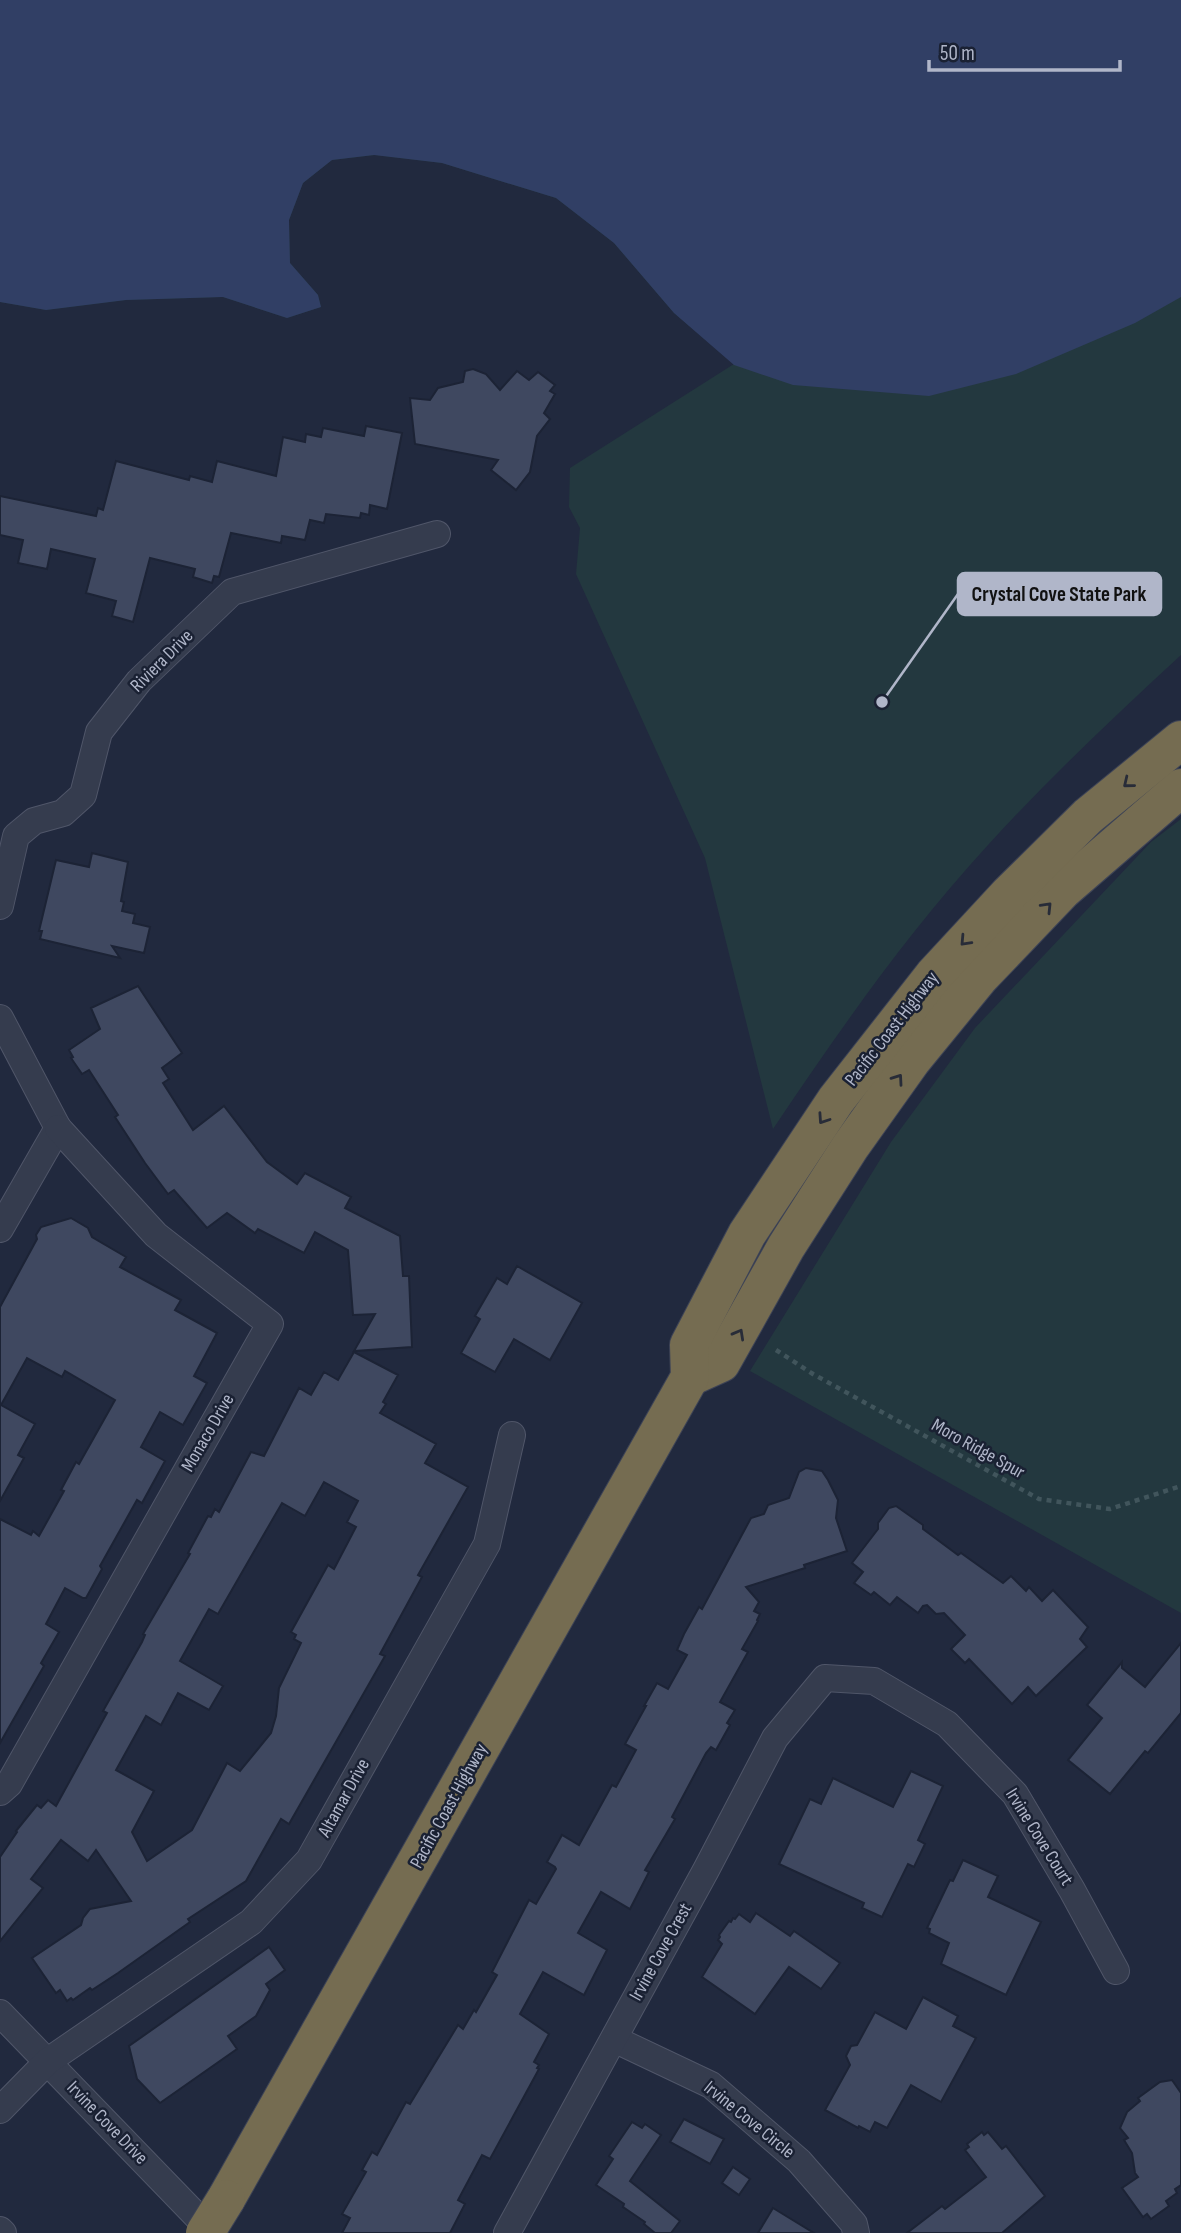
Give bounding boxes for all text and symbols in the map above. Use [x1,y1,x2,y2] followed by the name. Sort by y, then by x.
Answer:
[929,28,1120,72] scale bar
[940,41,975,66] text: 50 m
[958,573,1161,615] callout: Crystal Cove State Park
[972,582,1147,607] text: Crystal Cove State Park
[126,625,198,697] street label: Riviera Drive
[1124,775,1137,787] one-way arrow
[1038,902,1051,915] one-way arrow
[961,933,973,946] one-way arrow
[840,967,944,1091] street label: Pacific Coast Highway
[890,1074,902,1087] one-way arrow
[819,1111,832,1124] one-way arrow
[731,1329,744,1341] one-way arrow
[176,1390,240,1476] street label: Monaco Drive
[927,1414,1029,1484] street label: Moro Ridge Spur
[405,1739,493,1872] street label: Pacific Coast Highway
[313,1755,375,1842] street label: Altamar Drive
[1000,1784,1078,1890] street label: Irvine Cove Court
[625,1899,697,2005] street label: Irvine Cove Crest
[699,2076,799,2164] street label: Irvine Cove Circle
[62,2077,152,2169] street label: Irvine Cove Drive

